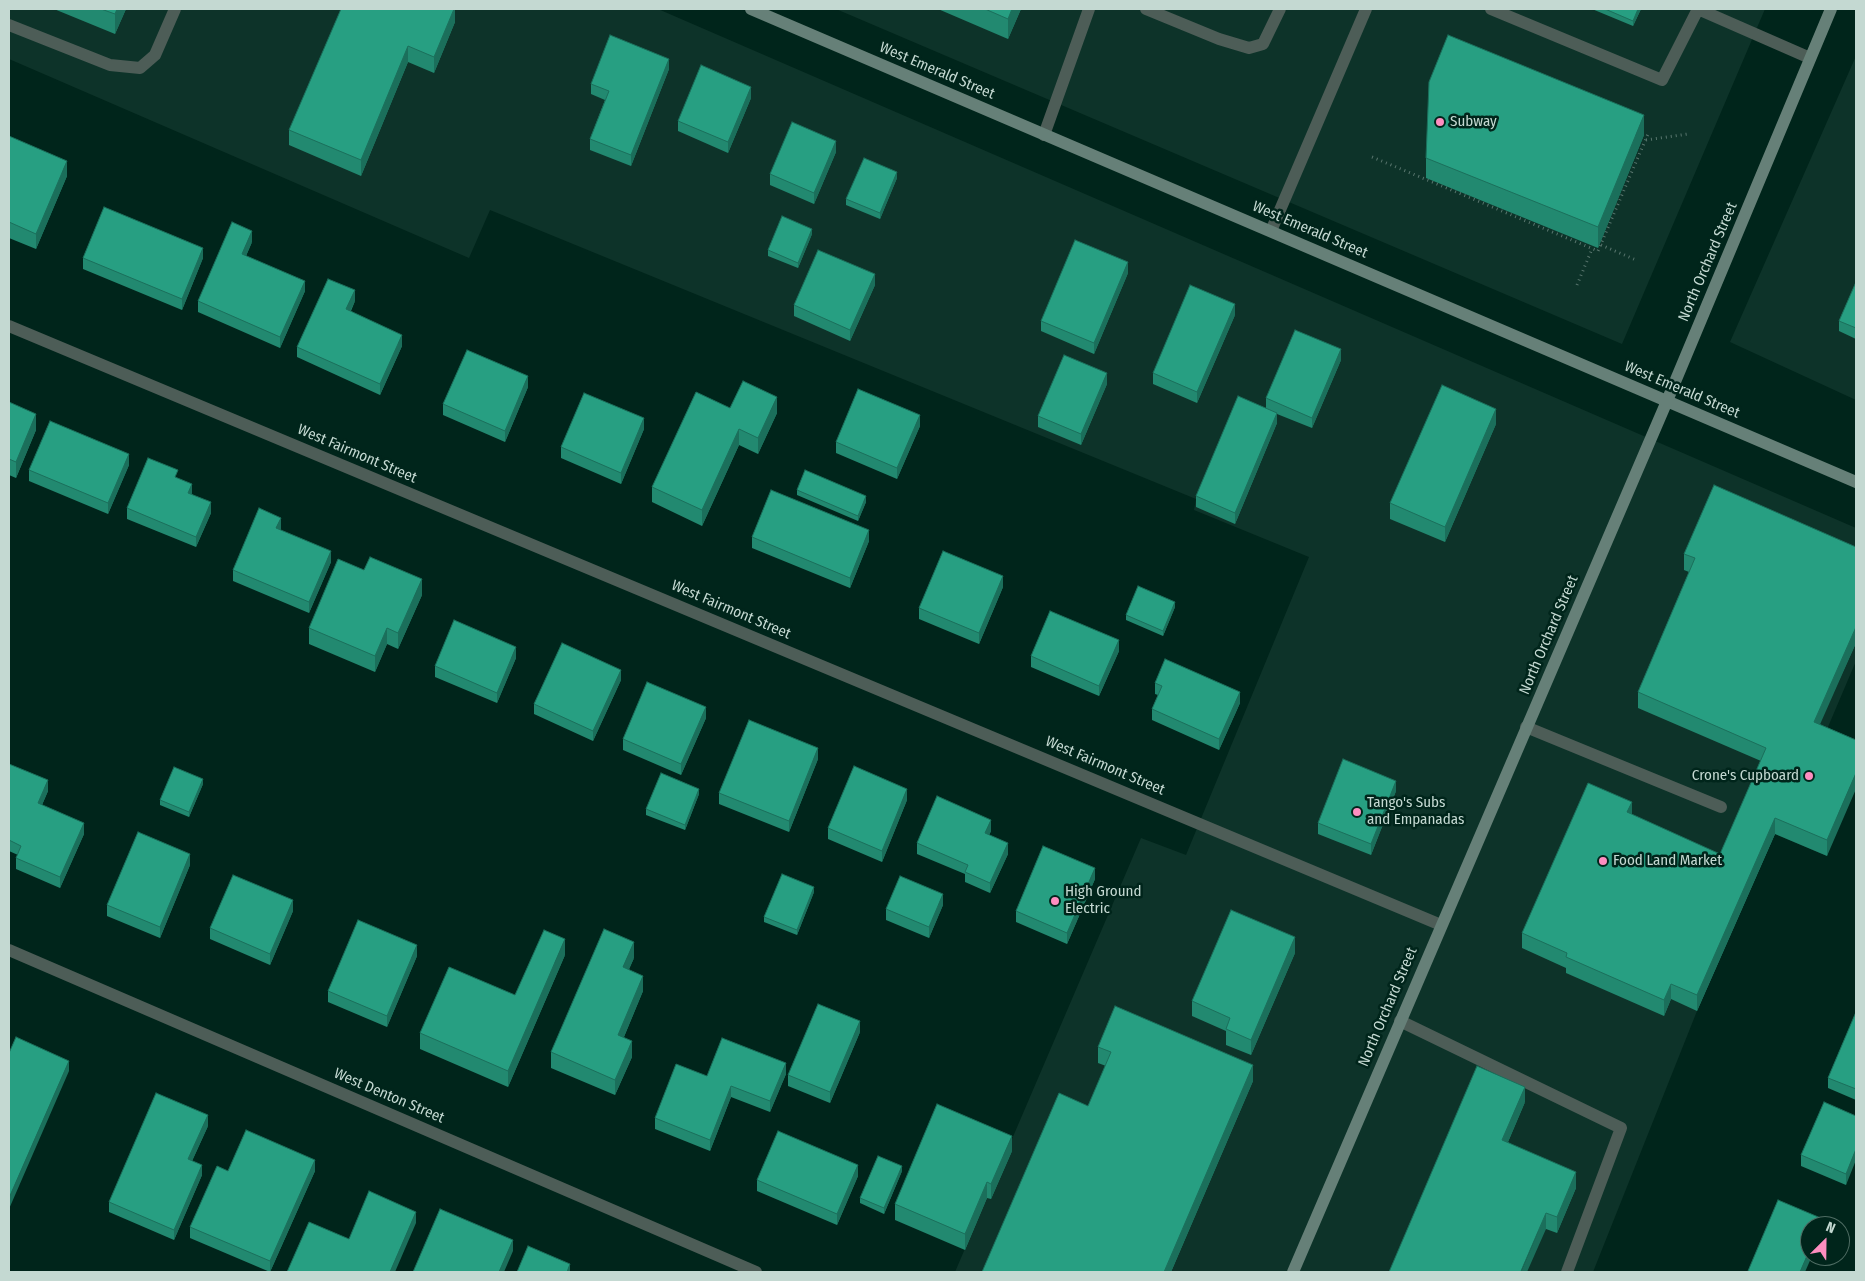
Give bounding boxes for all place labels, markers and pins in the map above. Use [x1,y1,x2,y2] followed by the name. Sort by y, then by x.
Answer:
[1450,113,1497,131] place label: Subway
[1434,116,1446,128] marker: Subway
[1692,767,1799,785] place label: Crone's Cupboard
[1803,770,1815,782] marker: Crone's Cupboard
[1367,794,1464,829] place label: Tango's Subs and Empanadas
[1351,806,1363,818] marker: Tango's Subs and Empanadas
[1613,852,1722,870] place label: Food Land Market
[1597,855,1609,867] marker: Food Land Market
[1065,883,1141,918] place label: High Ground Electric
[1049,895,1061,907] marker: High Ground Electric

